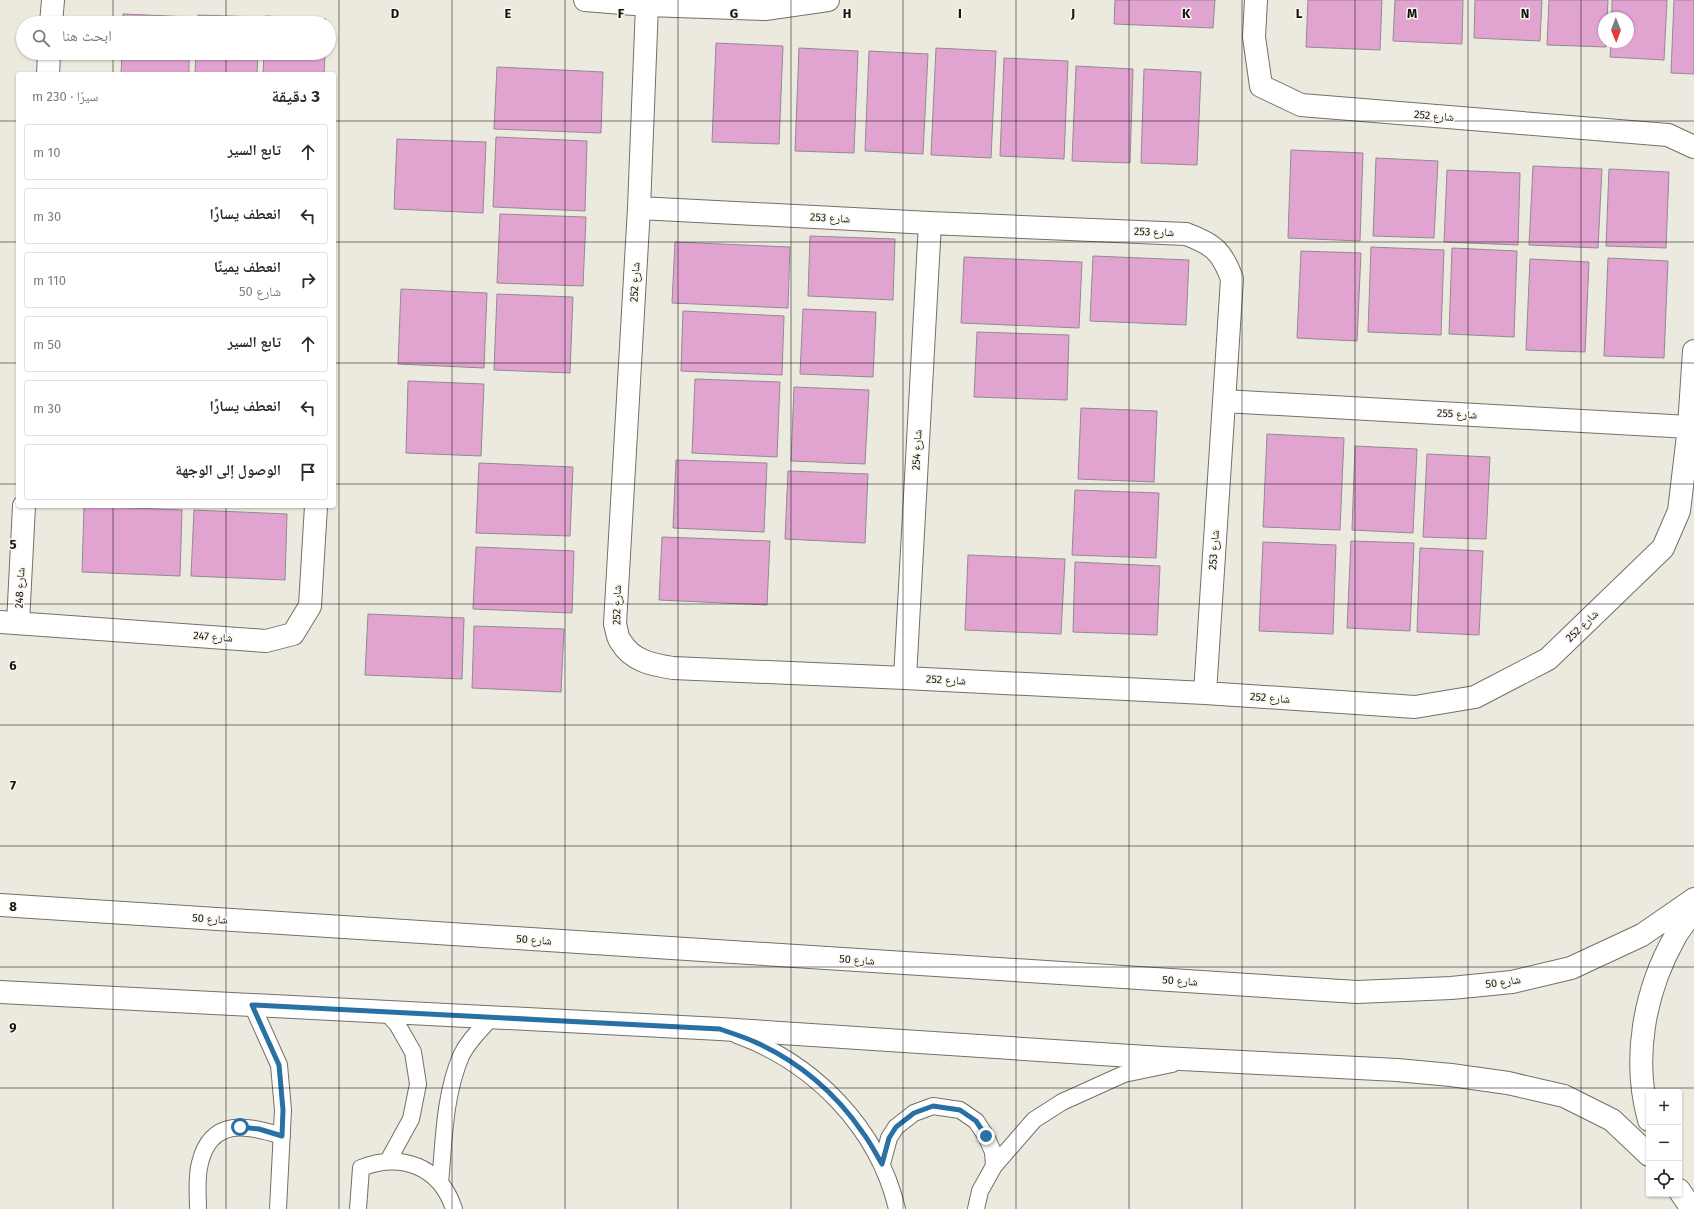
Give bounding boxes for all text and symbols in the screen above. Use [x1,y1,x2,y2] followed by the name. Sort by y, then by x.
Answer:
[391,6,400,21] text: D
[505,6,512,21] text: E
[618,6,625,21] text: F
[730,6,738,21] text: G
[843,6,851,21] text: H
[958,6,962,21] text: I
[1070,6,1075,21] text: J
[1182,6,1191,21] text: K
[1296,6,1303,21] text: L
[1407,6,1417,21] text: M
[1521,6,1529,21] text: N
[1598,12,1634,48] north arrow
[16,16,336,60] search box
[30,27,52,49] icon: search
[62,27,112,45] text: ابحث هنا
[271,86,320,107] text: 3 دقيقة
[32,89,98,104] text: سيرًا · 230 m
[1413,108,1455,124] street label: شارع 252
[227,141,281,159] text: تابع السير
[297,141,319,163] icon: ahead
[33,145,61,160] text: 10 m
[209,205,281,223] text: انعطف يسارًا
[297,205,319,227] icon: left
[33,209,61,224] text: 30 m
[810,210,850,226] street label: شارع 253
[1134,225,1174,239] street label: شارع 253
[214,258,281,276] text: انعطف يمينًا
[627,262,643,302] street label: شارع 252
[297,269,319,291] icon: right
[33,273,66,288] text: 110 m
[239,284,281,299] text: شارع 50
[227,333,281,351] text: تابع السير
[297,333,319,355] icon: ahead
[33,337,61,352] text: 50 m
[209,397,281,415] text: انعطف يسارًا
[297,397,319,419] icon: left
[33,401,61,416] text: 30 m
[1437,406,1477,422] street label: شارع 255
[909,429,925,471] street label: شارع 254
[175,461,281,479] text: الوصول إلى الوجهة
[297,461,319,483] icon: arrive
[1206,529,1222,571] street label: شارع 253
[10,537,17,552] text: 5
[12,567,28,609] street label: شارع 248
[610,585,624,625] street label: شارع 252
[1563,607,1601,645] street label: شارع 252
[193,629,233,645] street label: شارع 247
[9,658,17,673] text: 6
[926,672,966,688] street label: شارع 252
[1250,690,1290,706] street label: شارع 252
[10,778,16,793] text: 7
[9,899,17,914] text: 8
[192,911,228,927] street label: شارع 50
[516,932,552,948] street label: شارع 50
[839,952,875,968] street label: شارع 50
[1162,973,1198,989] street label: شارع 50
[1485,973,1521,991] street label: شارع 50
[9,1020,17,1035] text: 9
[1646,1089,1682,1197] map controls
[1646,1089,1682,1125] button: +
[231,1118,249,1136] route start
[1646,1125,1682,1161] button: −
[977,1127,995,1145] route end
[1646,1161,1682,1197] button: locate

